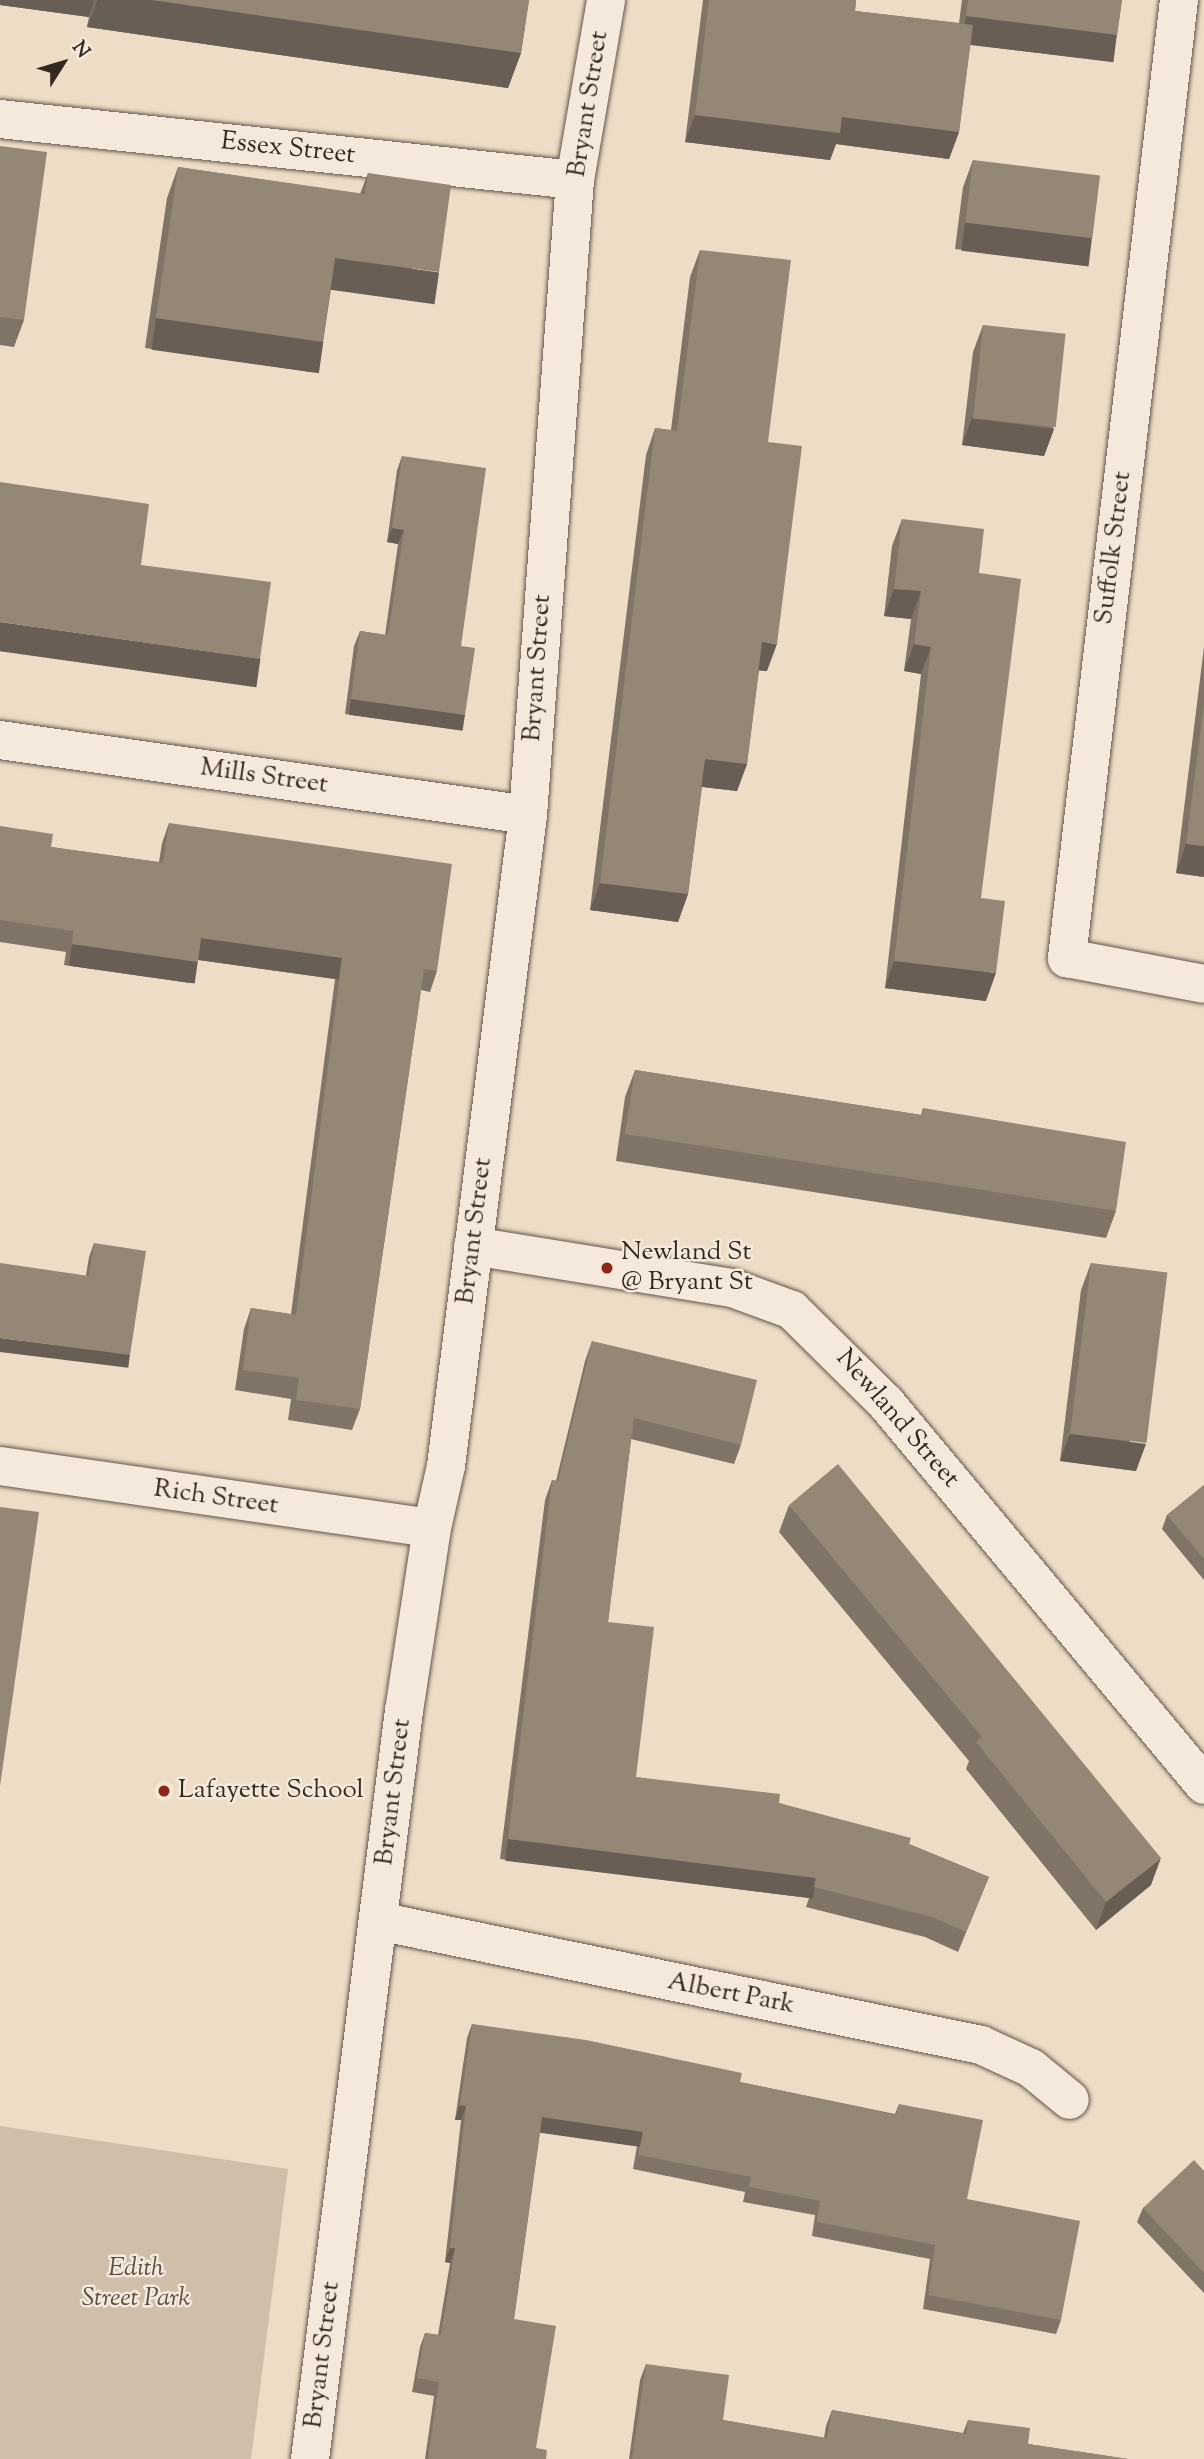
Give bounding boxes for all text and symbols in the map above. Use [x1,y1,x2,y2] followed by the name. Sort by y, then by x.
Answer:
[28,28,98,98] north arrow
[562,29,616,179] street label: Bryant Street
[65,36,96,64] text: N
[219,126,357,172] street label: Essex Street
[1089,470,1139,626] street label: Suffolk Street
[517,593,559,743] street label: Bryant Street
[198,753,330,801] street label: Mills Street
[451,1156,499,1306] street label: Bryant Street
[621,1237,753,1298] place label: Newland St @ Bryant St
[599,1260,615,1276] marker: Newland St @ Bryant St
[828,1343,966,1495] street label: Newland Street
[152,1474,280,1522] street label: Rich Street
[370,1717,418,1867] street label: Bryant Street
[178,1775,364,1807] place label: Lafayette School
[156,1783,172,1799] marker: Lafayette School
[665,1966,797,2022] street label: Albert Park
[82,2253,190,2314] park label: Edith Street Park
[299,2280,347,2430] street label: Bryant Street

